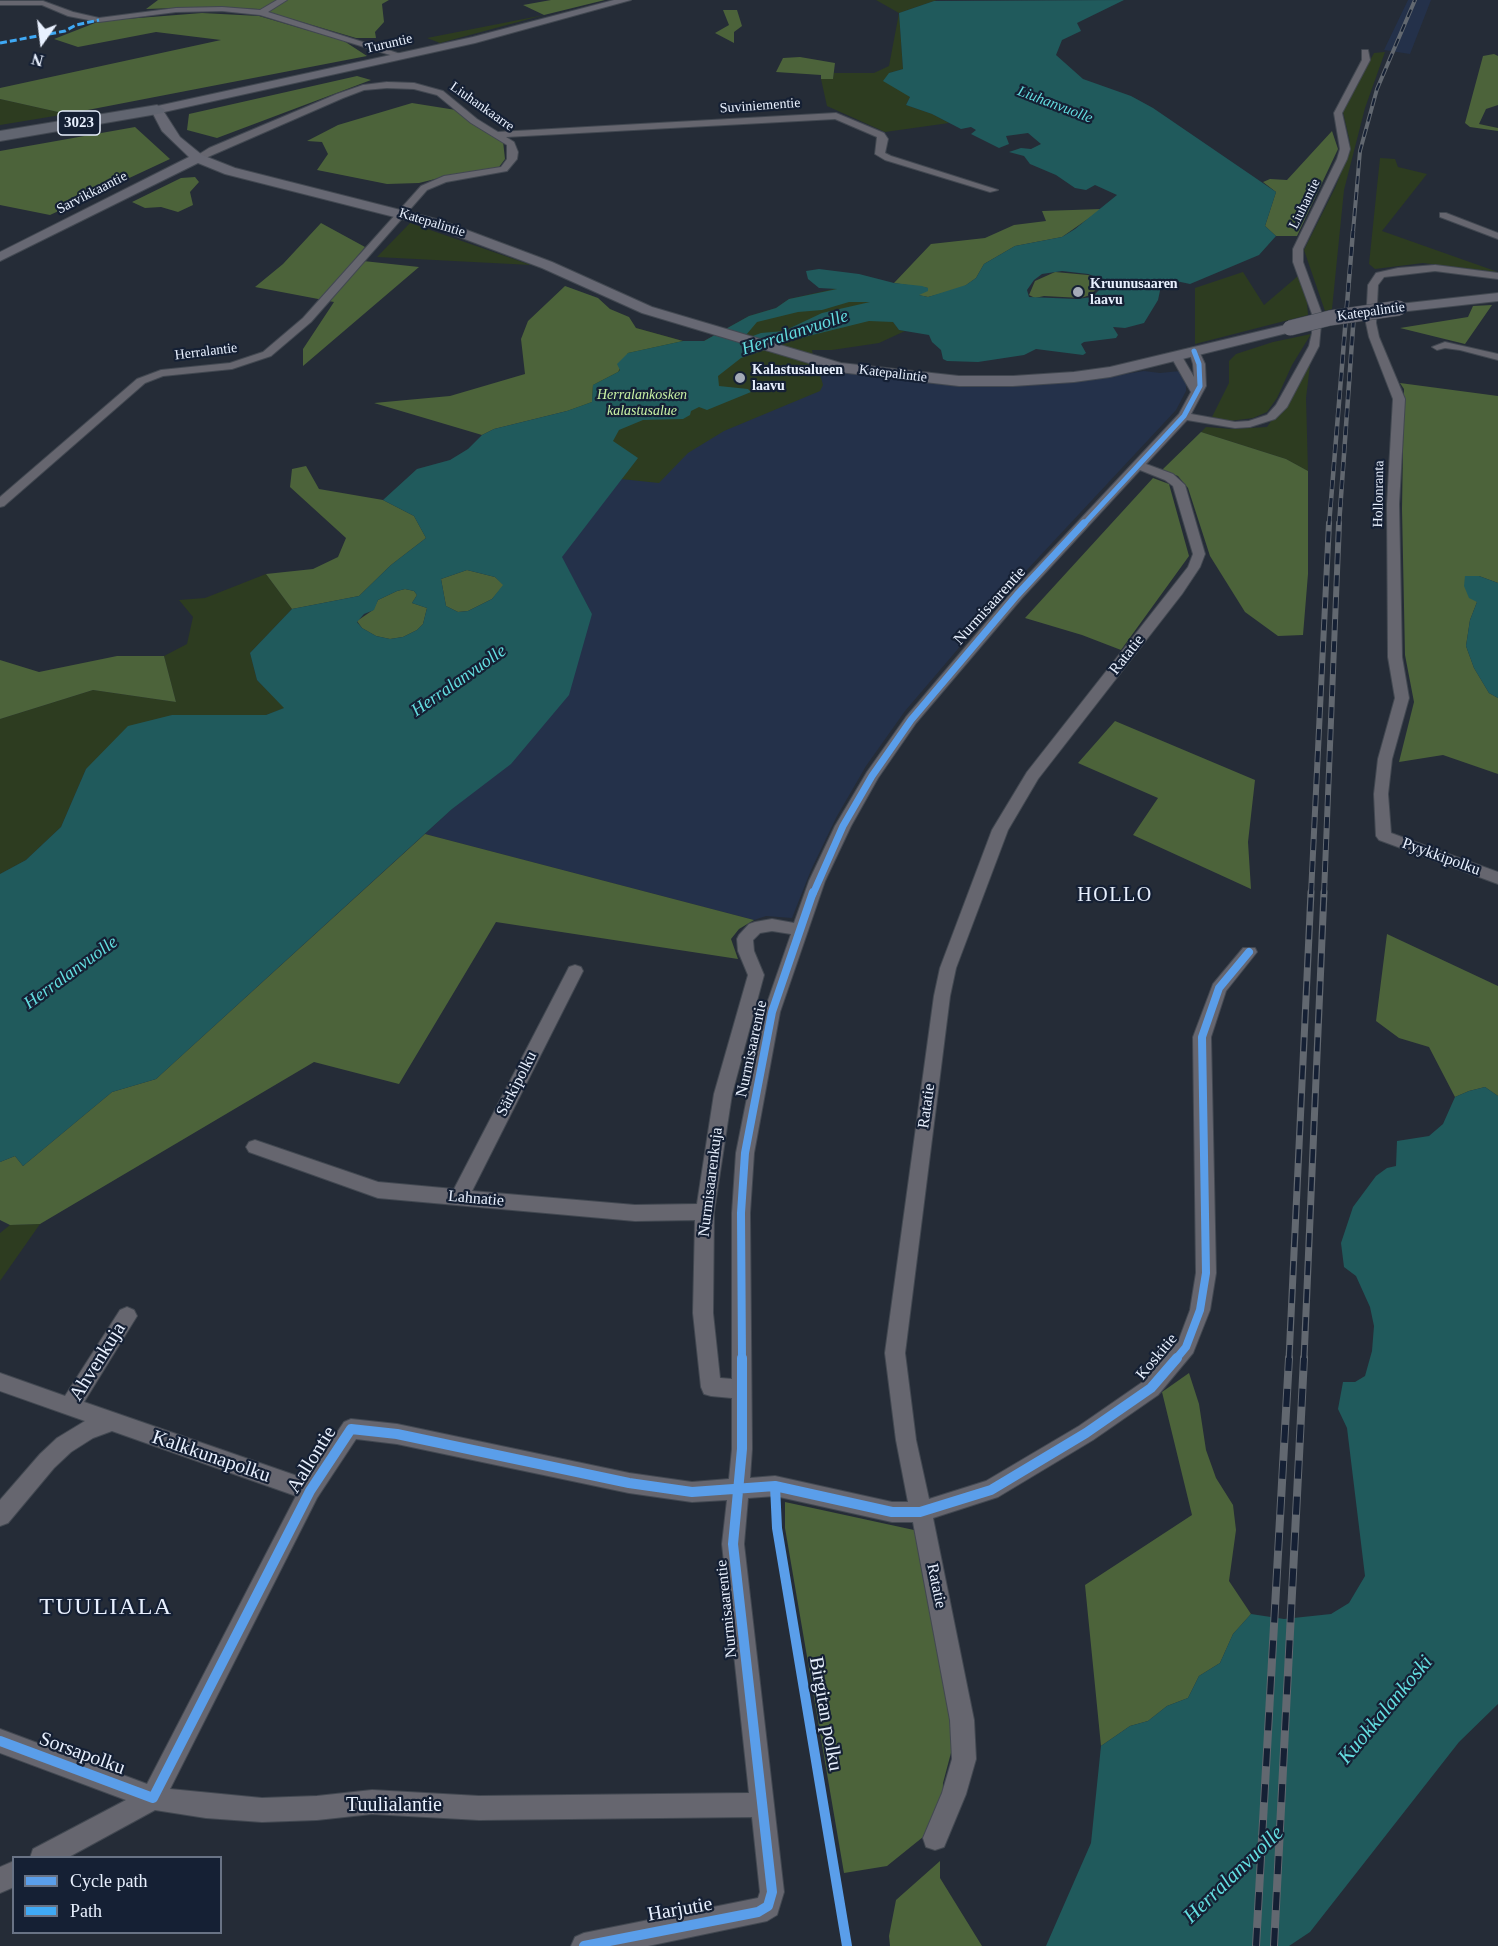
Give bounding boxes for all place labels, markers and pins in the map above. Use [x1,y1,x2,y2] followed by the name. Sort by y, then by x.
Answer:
[1090,276,1178,308] place label: Kruunusaaren laavu
[1071,285,1085,299] marker: Kruunusaaren laavu
[752,362,843,394] place label: Kalastusalueen laavu
[733,371,747,385] marker: Kalastusalueen laavu

